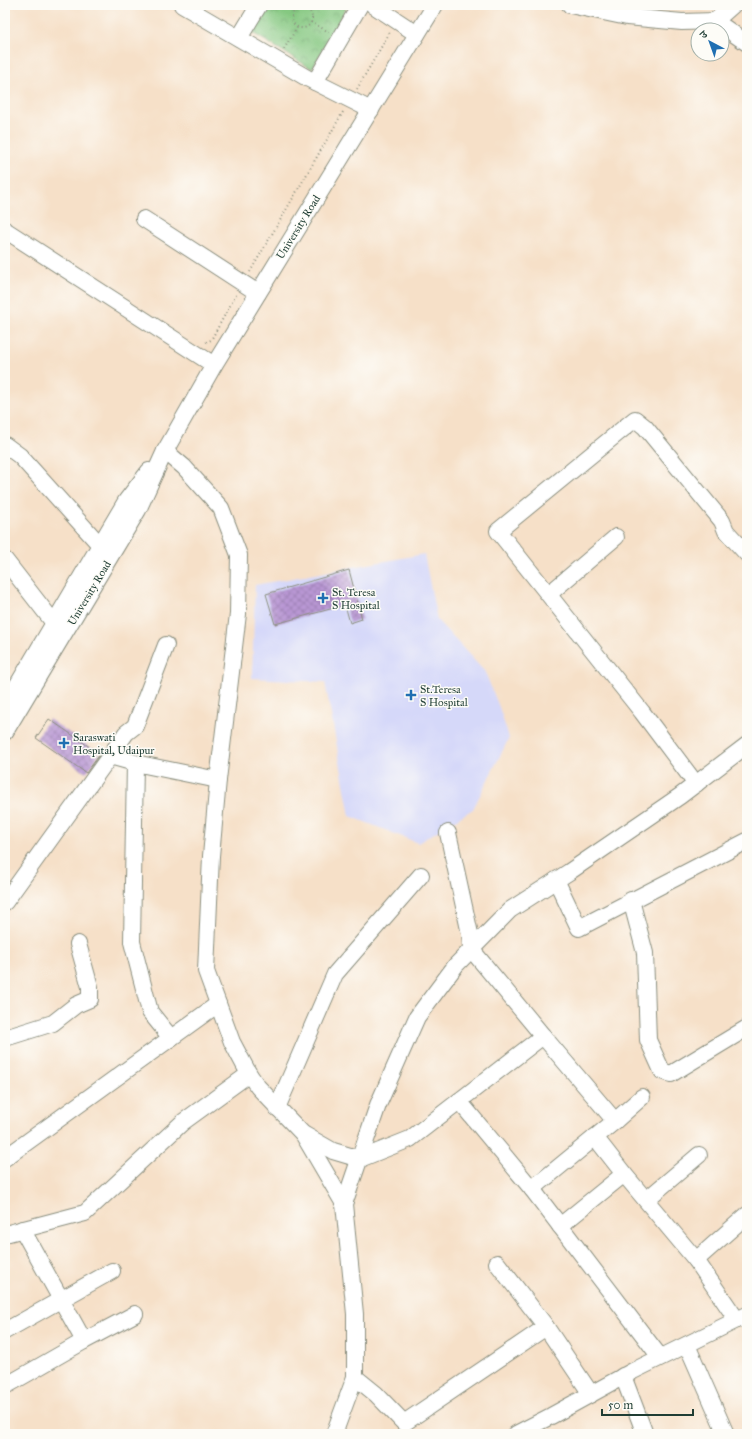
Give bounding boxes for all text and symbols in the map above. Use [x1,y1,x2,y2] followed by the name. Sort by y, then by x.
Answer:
[690,22,730,62] north arrow
[697,27,711,42] text: उ
[274,192,324,262] street label: University Road
[65,558,114,628] street label: University Road
[332,586,380,612] place label: St. Teresa S Hospital
[317,592,329,604] marker: St. Teresa S Hospital
[420,683,468,709] place label: St.Teresa S Hospital
[405,689,417,701] marker: St.Teresa S Hospital
[73,731,155,757] place label: Saraswati Hospital, Udaipur
[58,737,70,749] marker: Saraswati Hospital, Udaipur
[602,1391,693,1417] scale bar
[608,1398,633,1412] text: 50 m

